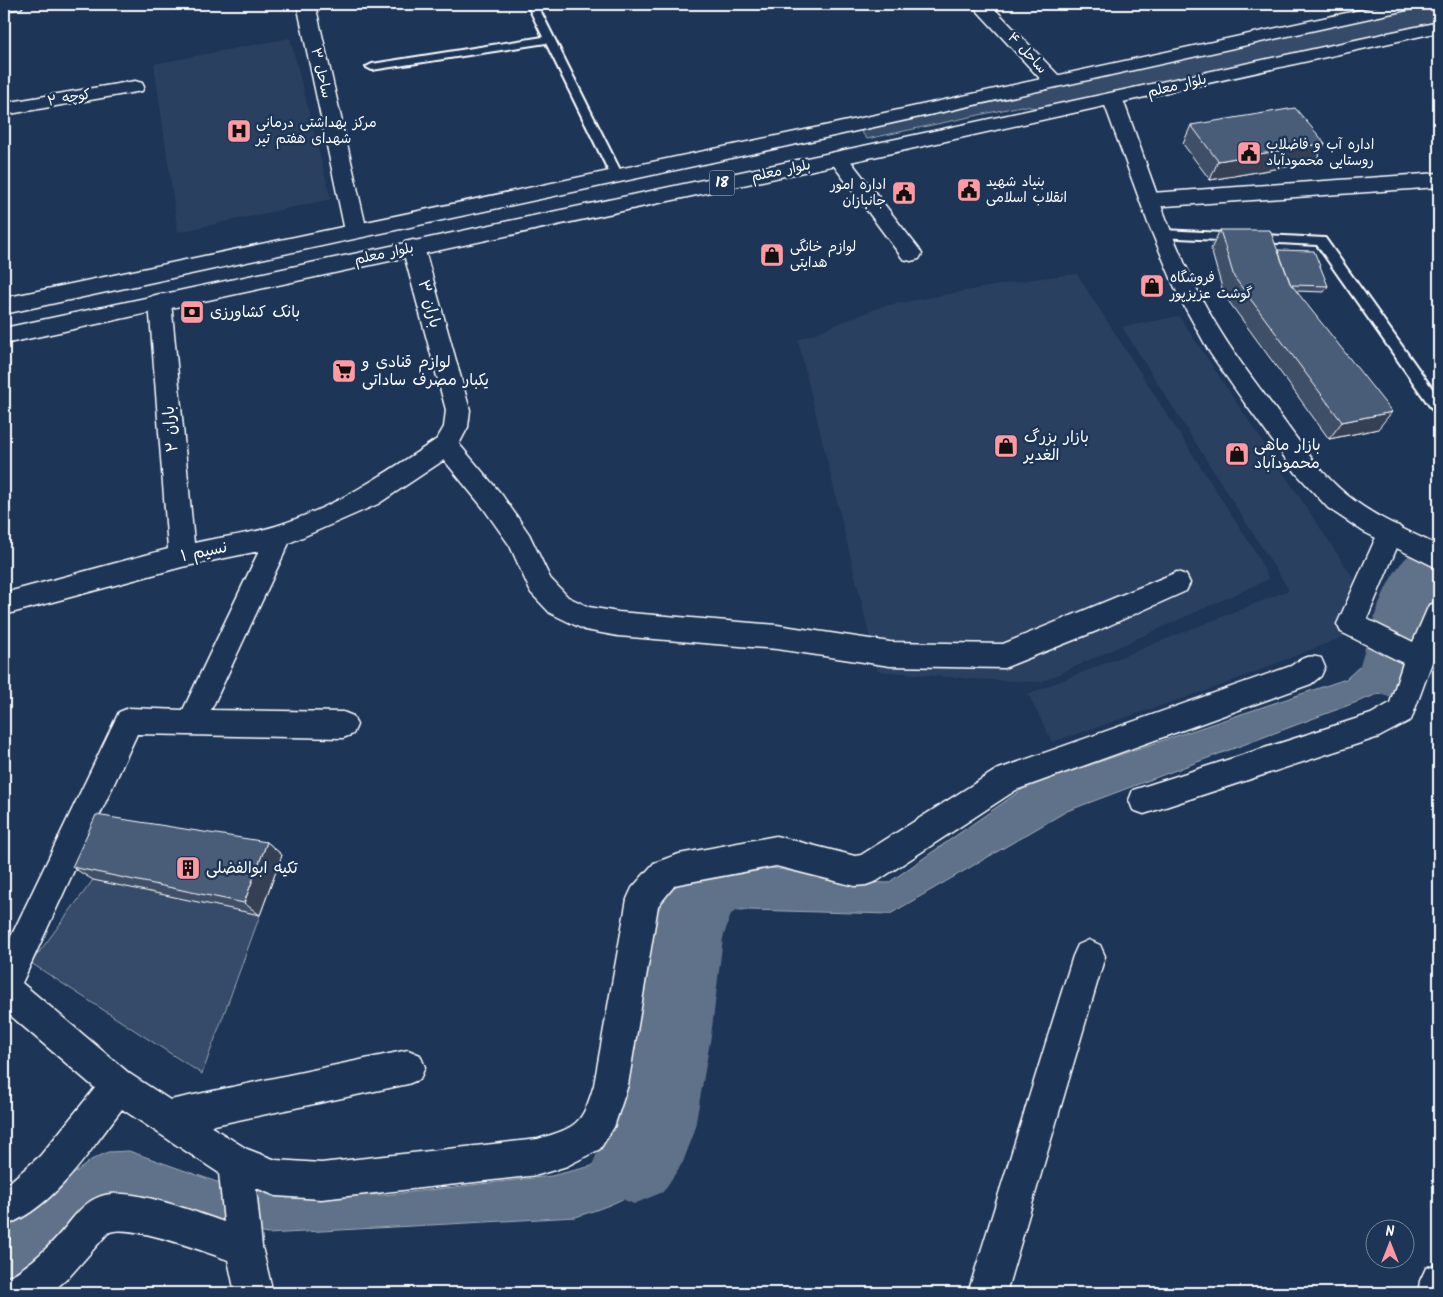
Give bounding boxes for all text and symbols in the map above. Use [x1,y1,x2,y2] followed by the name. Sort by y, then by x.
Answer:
[1002,27,1052,79] street label: ساحل ۴
[305,46,337,100] street label: ساحل ۳
[1145,69,1209,103] street label: بلوار معلم
[46,83,92,113] street label: کوچه ۲
[255,112,377,150] place label: مركز بهداشتی درمانی شهدای هفتم تیر
[226,118,252,144] hospital icon: مركز بهداشتی درمانی شهدای هفتم تیر
[1266,134,1374,172] place label: اداره آب و فاضلاب روستایی محمودآباد
[1236,140,1262,166] public building icon: اداره آب و فاضلاب روستایی محمودآباد
[749,154,813,188] street label: بلوار معلم
[710,170,734,196] road number: 18
[986,171,1067,209] place label: بنیاد شهید انقلاب اسلامی
[830,174,886,212] place label: اداره امور جانبازان
[956,177,982,203] public building icon: بنیاد شهید انقلاب اسلامی
[891,180,917,206] public building icon: اداره امور جانبازان
[790,236,856,274] place label: لوازم خانگی هدایتی
[352,237,416,271] street label: بلوار معلم
[759,242,785,268] shop icon: لوازم خانگی هدایتی
[1169,267,1253,305] place label: فروشگاه گوشت عزیزپور
[1139,273,1165,299] shop icon: فروشگاه گوشت عزیزپور
[411,277,447,331] street label: باران ۳
[179,299,205,325] bank icon: بانک کشاورزی
[210,300,300,325] place label: بانک کشاورزی
[360,350,489,393] place label: لوازم قنادی و یکبار مصرف ساداتی
[331,358,357,384] supermarket icon: لوازم قنادی و یکبار مصرف ساداتی
[157,405,185,453] street label: باران ۲
[1022,425,1089,468] place label: بازار بزرگ الغدیر
[993,433,1019,459] shop icon: بازار بزرگ الغدیر
[1254,433,1321,476] place label: بازار ماهی محمودآباد
[1224,441,1250,467] shop icon: بازار ماهی محمودآباد
[178,535,230,569] street label: نسیم ۱
[175,855,201,881] building icon: تکیه ابوالفضلی
[206,856,298,881] place label: تکیه ابوالفضلی
[1366,1220,1416,1270] north arrow
[1386,1221,1395,1243] text: N

